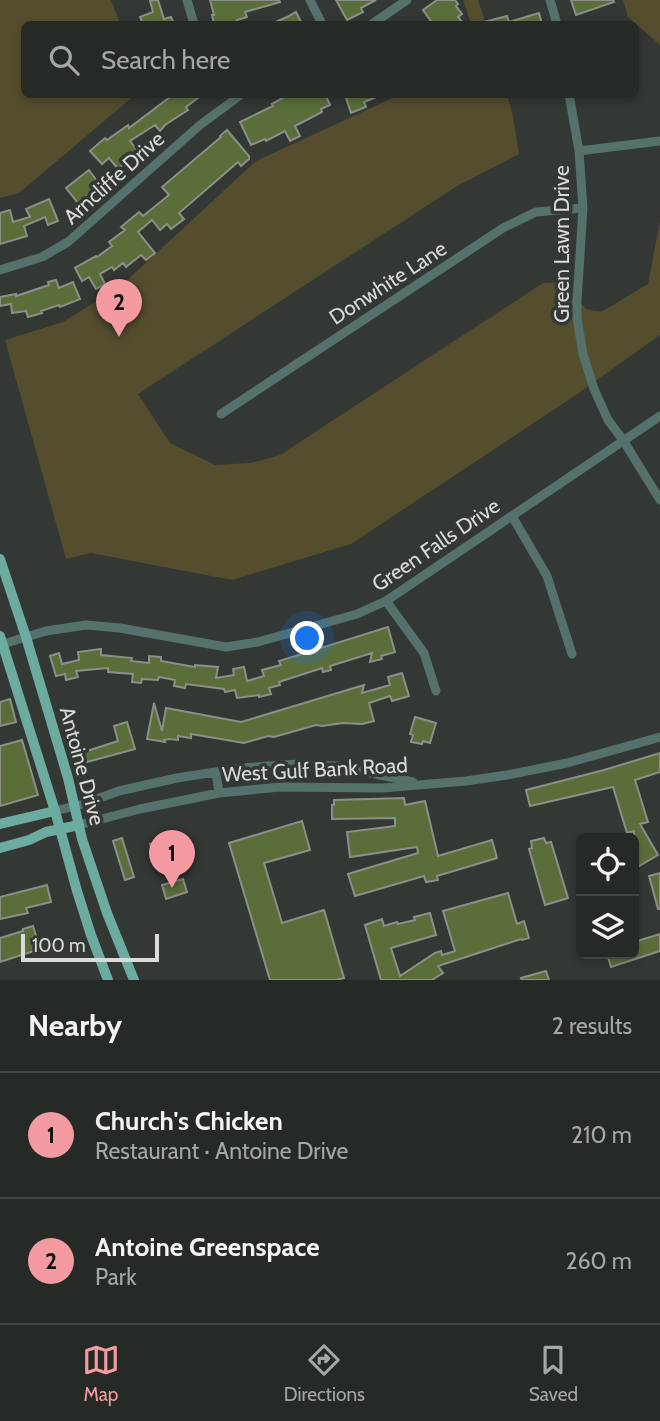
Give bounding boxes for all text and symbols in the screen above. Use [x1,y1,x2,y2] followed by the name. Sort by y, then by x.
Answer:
[21,21,639,98] search box
[45,41,83,79] icon: search
[101,44,230,76] text: Search here
[58,126,169,229] street label: Arncliffe Drive
[549,165,574,323] street label: Green Lawn Drive
[324,235,451,330] street label: Donwhite Lane
[96,279,142,337] pin: 2
[367,493,505,597] street label: Green Falls Drive
[290,621,324,655] your location
[55,704,110,828] street label: Antoine Drive
[221,752,408,787] street label: West Gulf Bank Road
[149,830,195,888] pin: 1
[576,833,639,959] map controls
[576,833,639,896] button: locate
[576,896,639,959] button: layers
[21,931,159,963] scale bar
[32,934,86,957] text: 100 m
[28,1007,122,1044] text: Nearby
[552,1012,632,1040] text: 2 results
[95,1105,283,1137] text: Church's Chicken
[47,1121,55,1149] text: 1
[571,1121,632,1149] text: 210 m
[95,1137,348,1165] text: Restaurant · Antoine Drive
[95,1231,320,1263] text: Antoine Greenspace
[45,1247,57,1275] text: 2
[565,1247,632,1275] text: 260 m
[95,1263,136,1291] text: Park
[82,1341,120,1406] tab: Map
[284,1341,365,1406] tab: Directions
[529,1341,578,1406] tab: Saved

